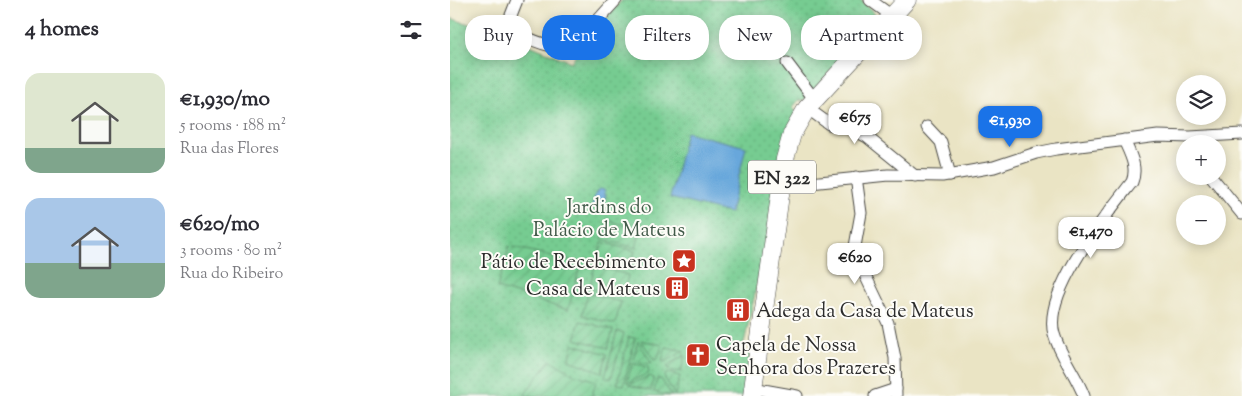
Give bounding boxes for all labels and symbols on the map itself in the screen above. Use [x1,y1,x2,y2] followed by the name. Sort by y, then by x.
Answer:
[825,102,885,145] pin: €675
[969,106,1051,148] pin: €1,930
[748,160,816,193] road number: EN 322
[533,194,685,246] park label: Jardins do Palácio de Mateus
[1050,216,1132,259] pin: €1,470
[825,242,885,285] pin: €620
[671,248,697,274] place icon: Pátio de Recebimento
[481,249,666,278] place label: Pátio de Recebimento
[664,275,690,301] building icon: Casa de Mateus
[526,276,660,305] place label: Casa de Mateus
[725,297,751,323] building icon: Adega da Casa de Mateus
[756,298,974,327] place label: Adega da Casa de Mateus
[716,332,896,384] place label: Capela de Nossa Senhora dos Prazeres
[685,342,711,368] church icon: Capela de Nossa Senhora dos Prazeres

